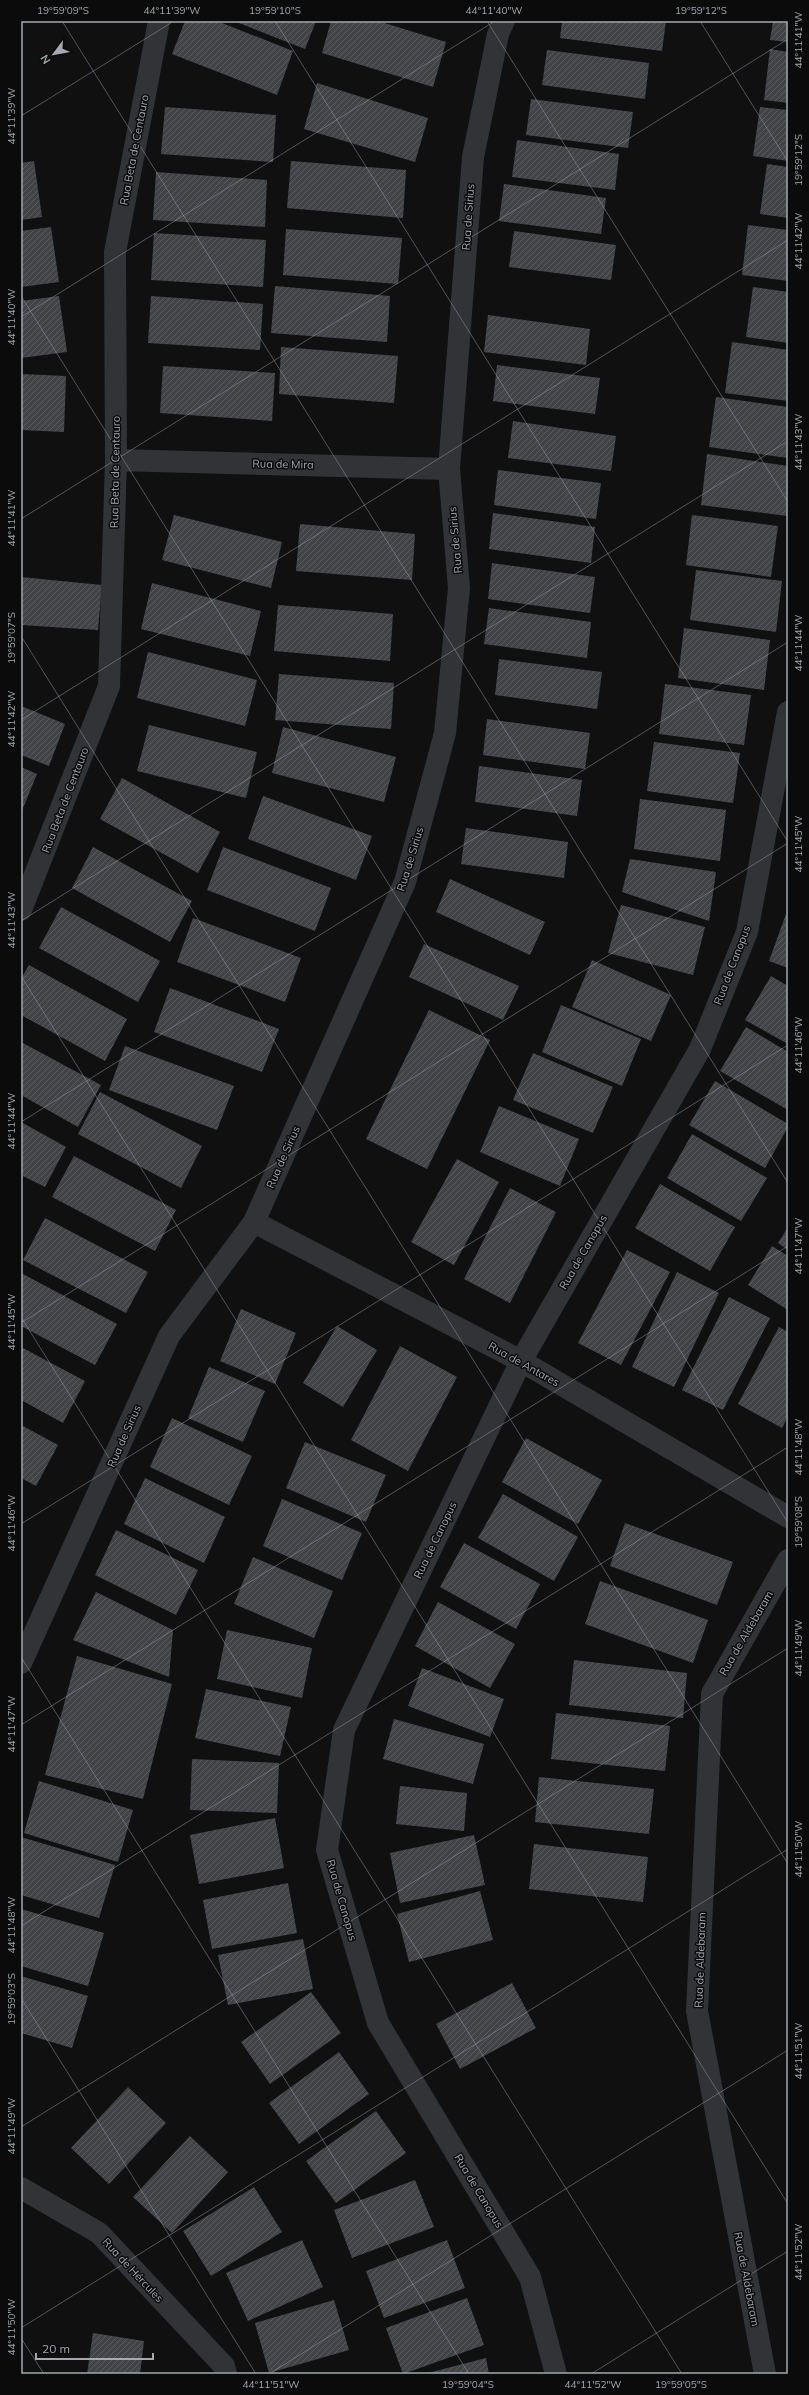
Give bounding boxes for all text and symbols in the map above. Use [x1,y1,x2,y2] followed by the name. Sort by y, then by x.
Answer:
[37,4,89,17] text: 19°59'09"S
[144,4,200,17] text: 44°11'39"W
[249,4,301,17] text: 19°59'10"S
[466,4,522,17] text: 44°11'40"W
[675,4,727,17] text: 19°59'12"S
[792,12,805,68] text: 44°11'41"W
[34,34,74,74] north arrow
[37,52,54,67] text: N
[5,88,18,144] text: 44°11'39"W
[116,94,152,206] street label: Rua Beta de Centauro
[792,134,805,186] text: 19°59'12"S
[459,183,477,251] street label: Rua de Sirius
[792,213,805,269] text: 44°11'42"W
[5,289,18,345] text: 44°11'40"W
[792,414,805,470] text: 44°11'43"W
[107,416,123,528] street label: Rua Beta de Centauro
[252,456,314,472] street label: Rua de Mira
[5,490,18,546] text: 44°11'41"W
[445,506,465,574] street label: Rua de Sirius
[5,612,18,664] text: 19°59'07"S
[792,615,805,671] text: 44°11'44"W
[5,691,18,747] text: 44°11'42"W
[38,745,92,855] street label: Rua Beta de Centauro
[792,816,805,872] text: 44°11'45"W
[394,825,426,893] street label: Rua de Sirius
[5,892,18,948] text: 44°11'43"W
[710,923,754,1007] street label: Rua de Canopus
[792,1017,805,1073] text: 44°11'46"W
[5,1093,18,1149] text: 44°11'44"W
[263,1124,303,1190] street label: Rua de Sirius
[556,1212,610,1292] street label: Rua de Canopus
[792,1218,805,1274] text: 44°11'47"W
[5,1294,18,1350] text: 44°11'45"W
[486,1339,562,1389] street label: Rua de Antares
[104,1403,144,1469] street label: Rua de Sirius
[792,1419,805,1475] text: 44°11'48"W
[5,1495,18,1551] text: 44°11'46"W
[792,1496,805,1548] text: 19°59'08"S
[410,1499,460,1581] street label: Rua de Canopus
[716,1588,776,1678] street label: Rua de Aldebaram
[792,1620,805,1676] text: 44°11'49"W
[5,1696,18,1752] text: 44°11'47"W
[792,1821,805,1877] text: 44°11'50"W
[324,1858,360,1942] street label: Rua de Canopus
[5,1897,18,1953] text: 44°11'48"W
[691,1912,709,2008] street label: Rua de Aldebaram
[5,1973,18,2025] text: 19°59'03"S
[792,2023,805,2079] text: 44°11'51"W
[5,2098,18,2154] text: 44°11'49"W
[451,2151,507,2231] street label: Rua de Canopus
[792,2224,805,2280] text: 44°11'52"W
[731,2231,763,2327] street label: Rua de Aldebaram
[100,2235,166,2305] street label: Rua de Hércules
[5,2299,18,2355] text: 44°11'50"W
[36,2335,153,2361] scale bar
[42,2341,70,2356] text: 20 m
[243,2378,299,2391] text: 44°11'51"W
[442,2378,494,2391] text: 19°59'04"S
[565,2378,621,2391] text: 44°11'52"W
[655,2378,707,2391] text: 19°59'05"S

